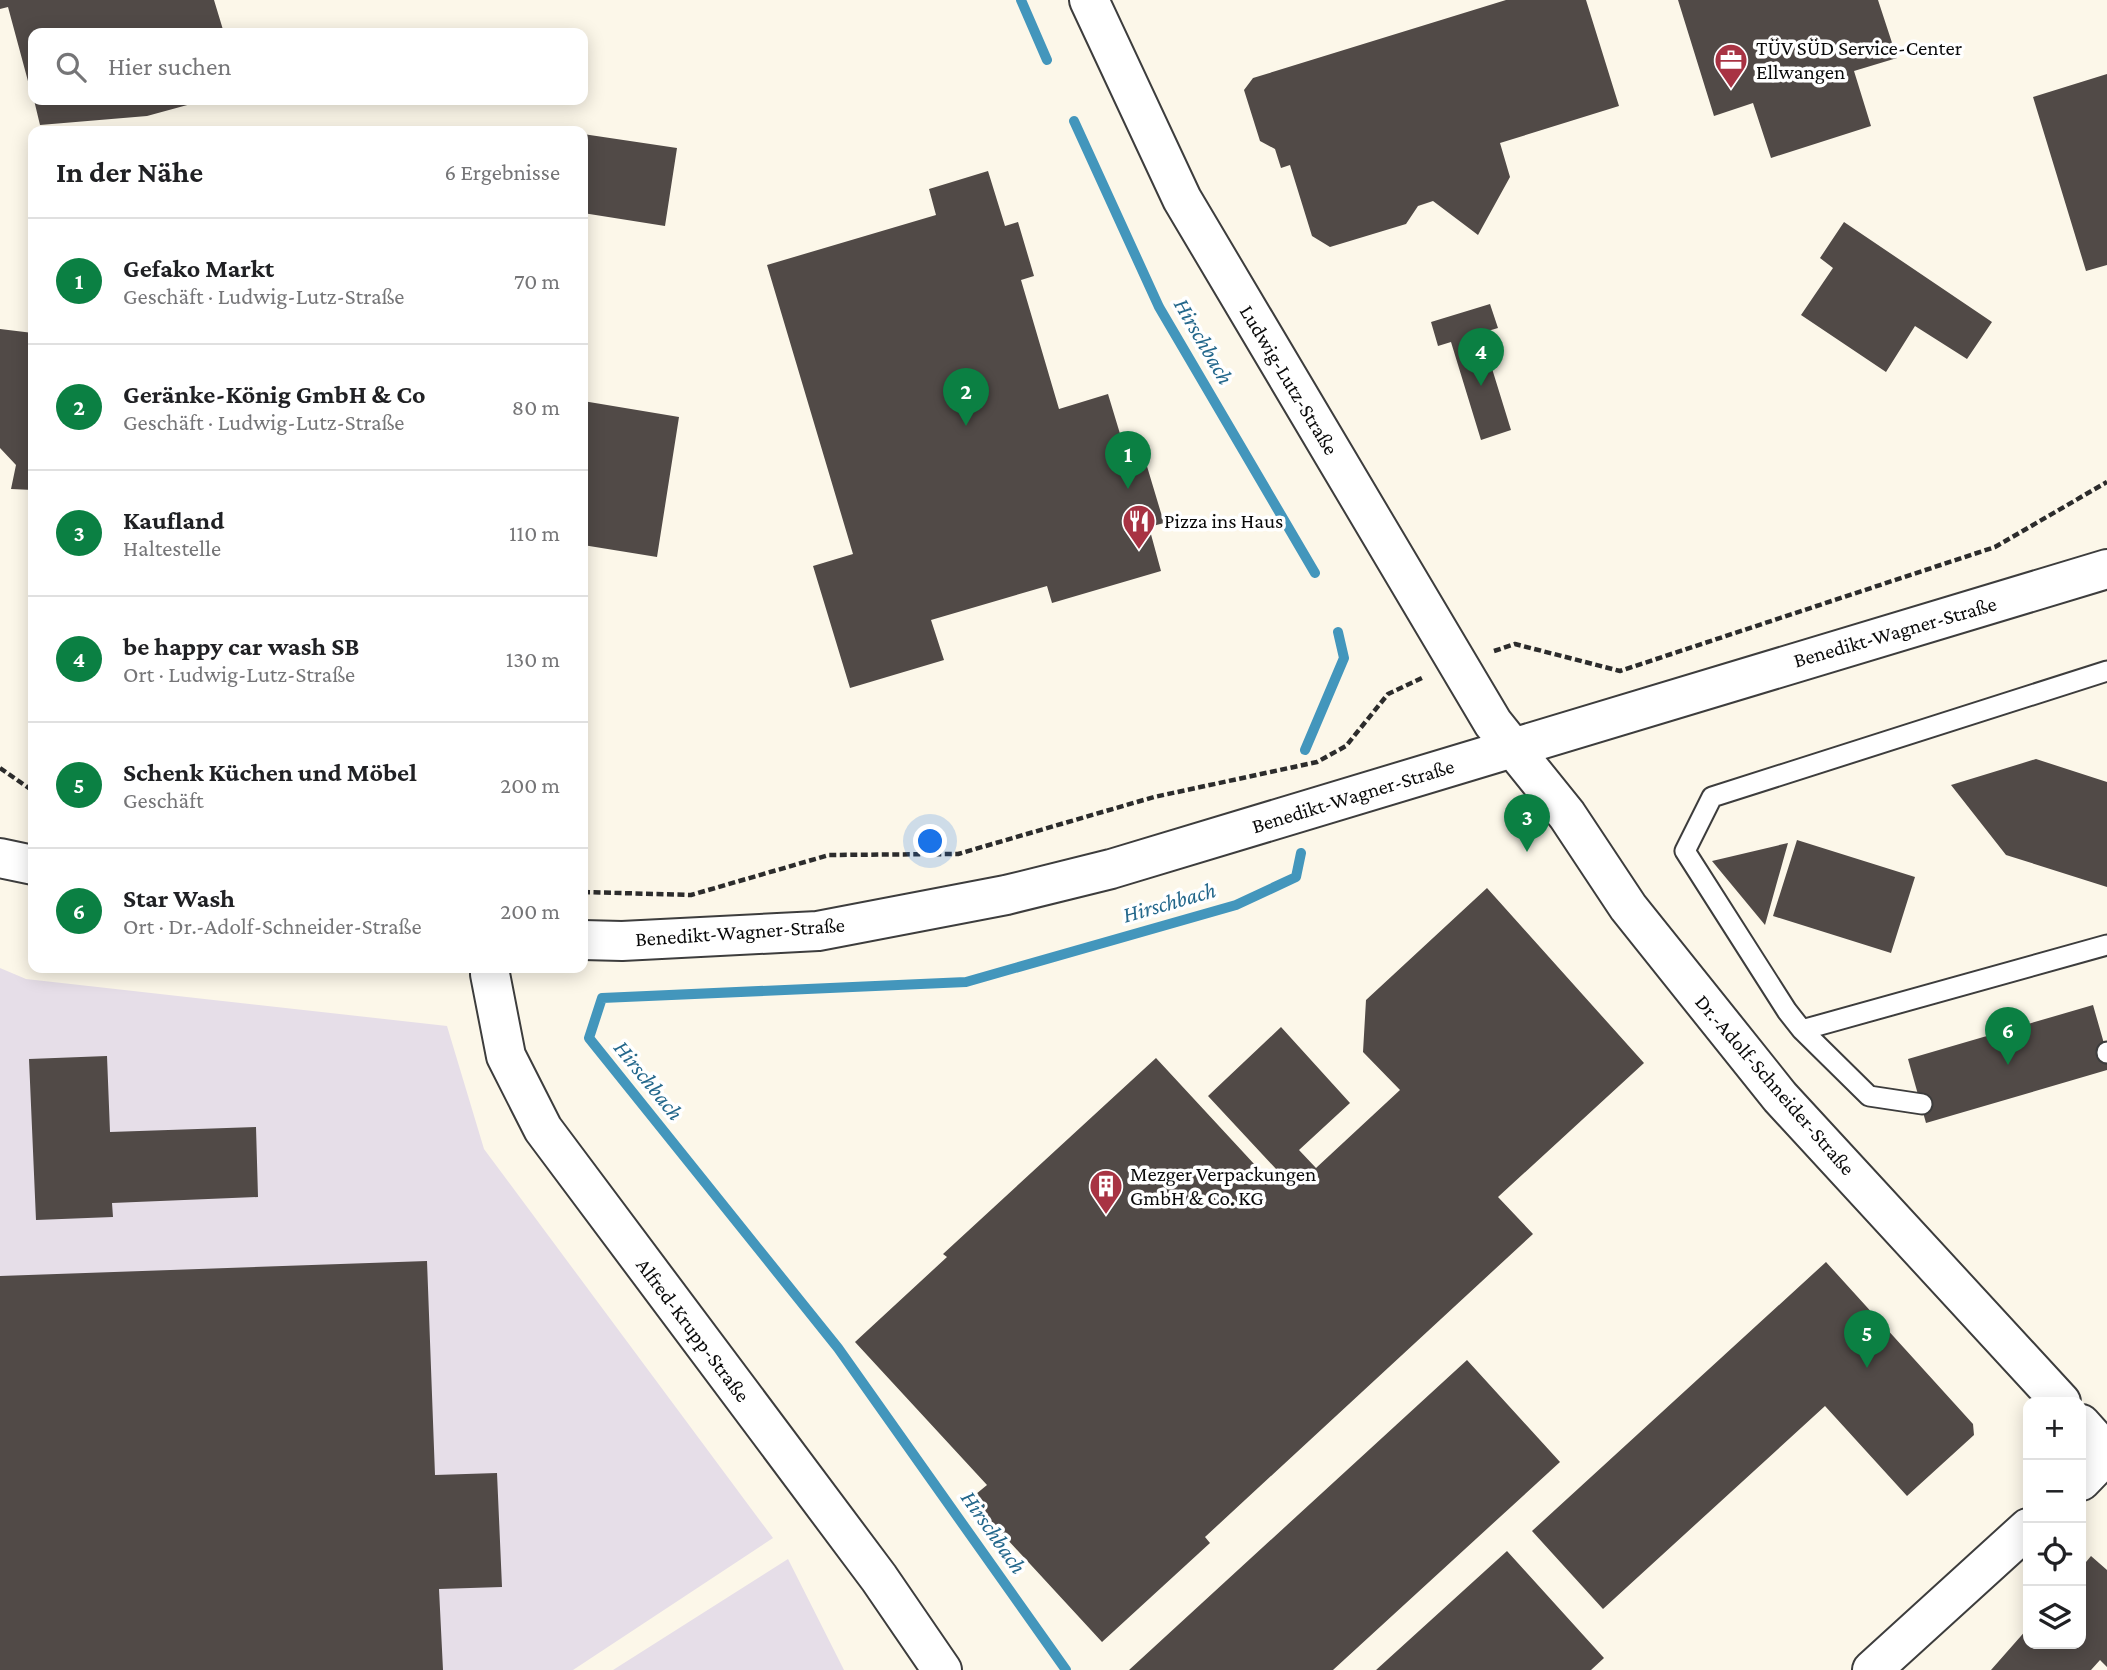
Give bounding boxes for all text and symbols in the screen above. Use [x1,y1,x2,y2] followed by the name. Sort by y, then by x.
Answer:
[28,28,588,105] search box
[1756,36,1963,84] place label: TÜV SÜD Service-Center Ellwangen
[1712,41,1750,90] office icon: TÜV SÜD Service-Center Ellwangen
[52,48,90,86] icon: search
[108,52,231,81] text: Hier suchen
[56,155,203,188] text: In der Nähe
[444,159,560,185] text: 6 Ergebnisse
[123,254,274,283] text: Gefako Markt
[75,268,83,294] text: 1
[514,268,560,294] text: 70 m
[123,283,404,309] text: Geschäft · Ludwig-Lutz-Straße
[1169,293,1239,389] water label: Hirschbach
[1235,301,1343,459] street label: Ludwig-Lutz-Straße
[1458,328,1504,386] pin: 4
[943,368,989,426] pin: 2
[123,380,425,409] text: Geränke-König GmbH & Co
[73,394,85,420] text: 2
[512,394,560,420] text: 80 m
[123,409,404,435] text: Geschäft · Ludwig-Lutz-Straße
[1105,431,1151,489] pin: 1
[1120,502,1158,551] restaurant icon: Pizza ins Haus
[123,506,224,535] text: Kaufland
[1164,509,1283,533] place label: Pizza ins Haus
[73,520,85,546] text: 3
[509,520,560,546] text: 110 m
[123,535,221,561] text: Haltestelle
[1791,591,1999,673] street label: Benedikt-Wagner-Straße
[123,632,360,661] text: be happy car wash SB
[73,646,85,672] text: 4
[506,646,560,672] text: 130 m
[123,661,355,687] text: Ort · Ludwig-Lutz-Straße
[1249,754,1457,838] street label: Benedikt-Wagner-Straße
[123,758,417,787] text: Schenk Küchen und Möbel
[73,772,85,798] text: 5
[500,772,560,798] text: 200 m
[123,787,204,813] text: Geschäft
[1504,794,1550,852] pin: 3
[913,824,947,858] your location
[1120,876,1218,928] water label: Hirschbach
[123,884,235,913] text: Star Wash
[73,898,85,924] text: 6
[500,898,560,924] text: 200 m
[123,913,422,939] text: Ort · Dr.-Adolf-Schneider-Straße
[634,913,846,951] street label: Benedikt-Wagner-Straße
[1690,990,1860,1180] street label: Dr.-Adolf-Schneider-Straße
[1985,1007,2031,1065] pin: 6
[609,1035,689,1125] water label: Hirschbach
[1130,1162,1316,1210] place label: Mezger Verpackungen GmbH & Co. KG
[1087,1167,1125,1216] building icon: Mezger Verpackungen GmbH & Co. KG
[631,1253,755,1407] street label: Alfred-Krupp-Straße
[1844,1310,1890,1368] pin: 5
[2023,1397,2086,1649] map controls
[2023,1397,2086,1460] button: +
[2023,1460,2086,1523] button: −
[956,1485,1032,1579] water label: Hirschbach
[2023,1523,2086,1586] button: locate
[2023,1586,2086,1649] button: layers

